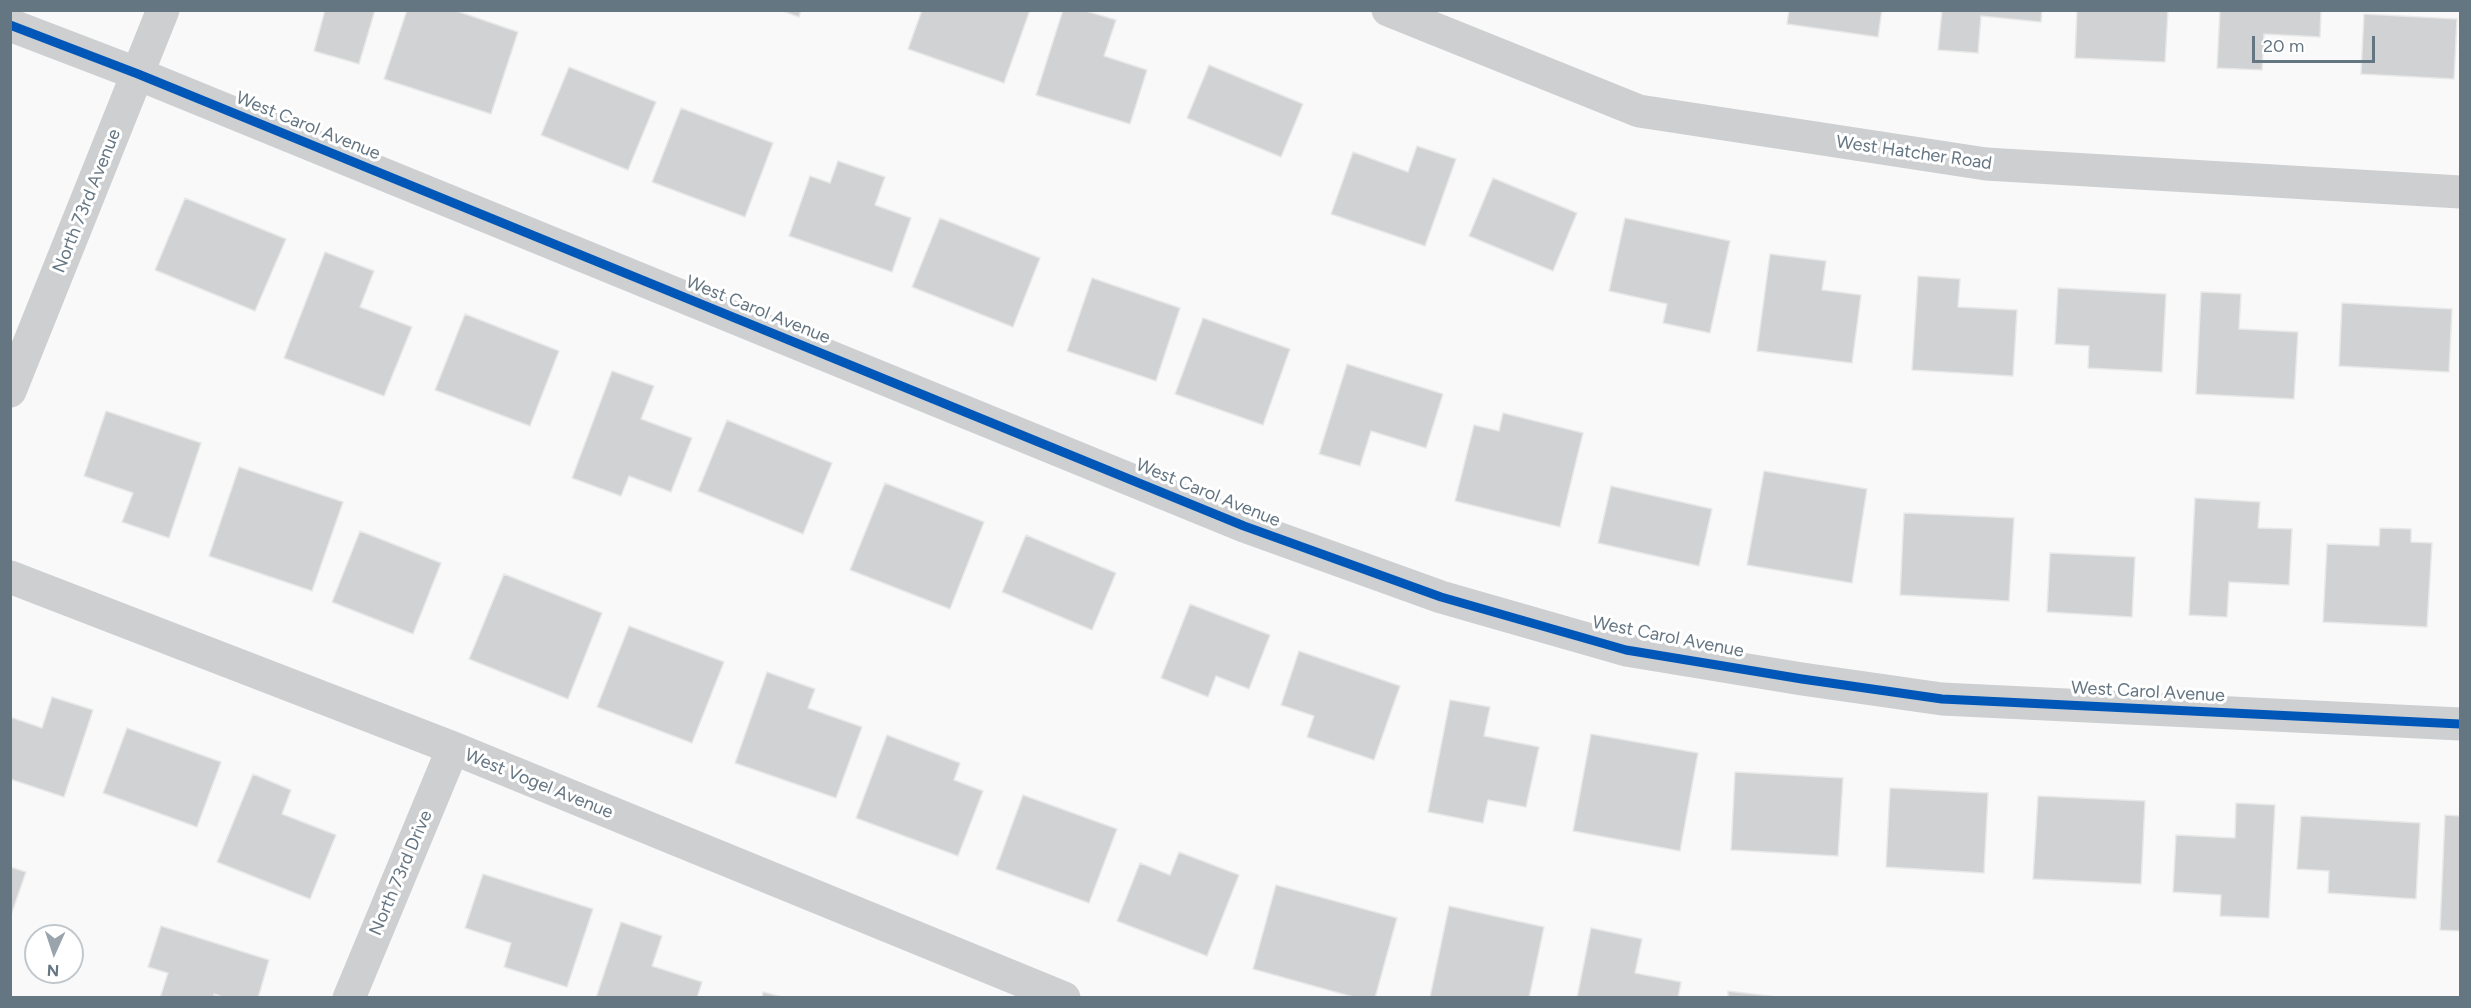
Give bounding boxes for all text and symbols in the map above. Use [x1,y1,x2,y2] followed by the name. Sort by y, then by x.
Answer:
[2255,24,2378,62] scale bar
[2263,35,2304,57] text: 20 m
[233,87,383,165] street label: West Carol Avenue
[48,126,126,276] street label: North 73rd Avenue
[1835,131,1993,175] street label: West Hatcher Road
[683,271,833,349] street label: West Carol Avenue
[1133,454,1283,532] street label: West Carol Avenue
[1590,612,1746,662] street label: West Carol Avenue
[2071,677,2225,707] street label: West Carol Avenue
[462,744,616,824] street label: West Vogel Avenue
[365,807,437,939] street label: North 73rd Drive
[24,924,84,984] north arrow
[46,961,60,980] text: N

